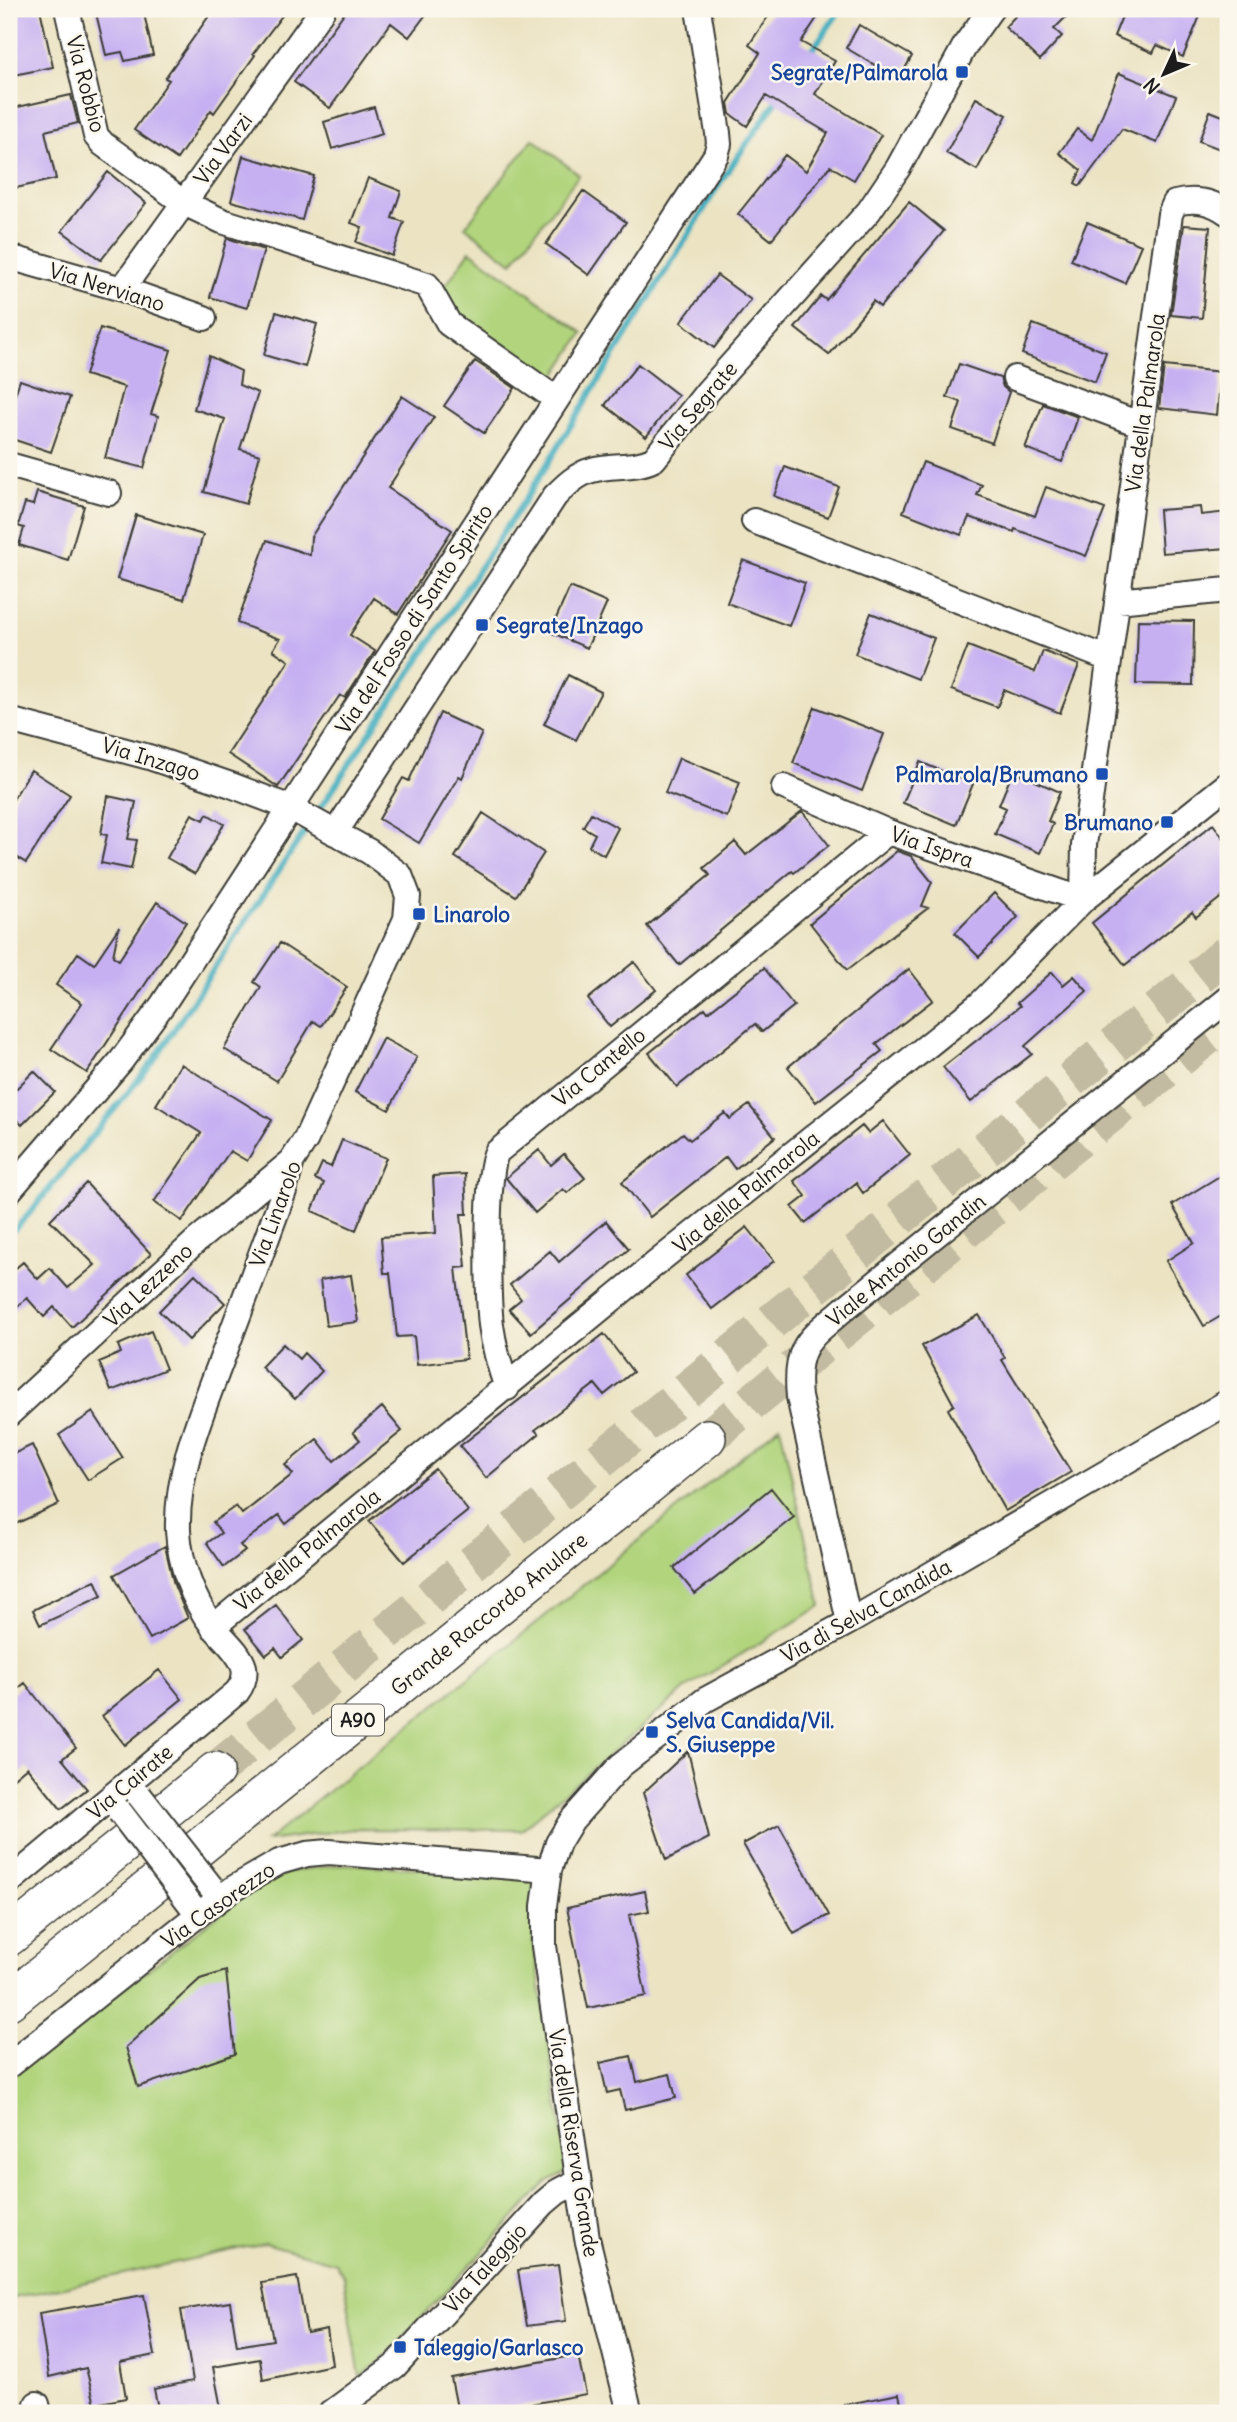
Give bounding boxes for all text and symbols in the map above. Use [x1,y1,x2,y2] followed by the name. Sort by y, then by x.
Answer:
[60,32,112,136] street label: Via Robbio
[1128,38,1198,108] north arrow
[771,59,948,86] place label: Segrate/Palmarola
[954,64,970,80] marker: Segrate/Palmarola
[1139,73,1165,99] text: N
[188,108,258,190] street label: Via Varzi
[46,257,168,317] street label: Via Nerviano
[1119,312,1171,494] street label: Via della Palmarola
[653,356,743,456] street label: Via Segrate
[329,499,499,739] street label: Via del Fosso di Santo Spirito
[496,612,644,639] place label: Segrate/Inzago
[474,617,490,633] marker: Segrate/Inzago
[99,731,203,787] street label: Via Inzago
[895,761,1088,788] place label: Palmarola/Brumano
[1094,766,1110,782] marker: Palmarola/Brumano
[1064,809,1153,836] place label: Brumano
[1159,814,1175,830] marker: Brumano
[887,820,977,874] street label: Via Ispra
[433,901,510,928] place label: Linarolo
[411,906,427,922] marker: Linarolo
[547,1021,651,1113] street label: Via Cantello
[667,1125,825,1259] street label: Via della Palmarola
[243,1157,307,1271] street label: Via Linarolo
[821,1187,991,1333] street label: Viale Antonio Gandin
[98,1237,198,1333] street label: Via Lezzeno
[228,1483,386,1617] street label: Via della Palmarola
[385,1526,593,1702] street label: Grande Raccordo Anulare
[776,1553,956,1669] street label: Via di Selva Candida
[332,1704,384,1736] road number: A90
[666,1707,834,1758] place label: Selva Candida/Vil. S. Giuseppe
[644,1724,660,1740] marker: Selva Candida/Vil. S. Giuseppe
[82,1738,178,1826] street label: Via Cairate
[156,1856,280,1954] street label: Via Casorezzo
[543,2027,605,2259] street label: Via della Riserva Grande
[437,2217,533,2319] street label: Via Taleggio
[414,2334,584,2361] place label: Taleggio/Garlasco
[392,2339,408,2355] marker: Taleggio/Garlasco

